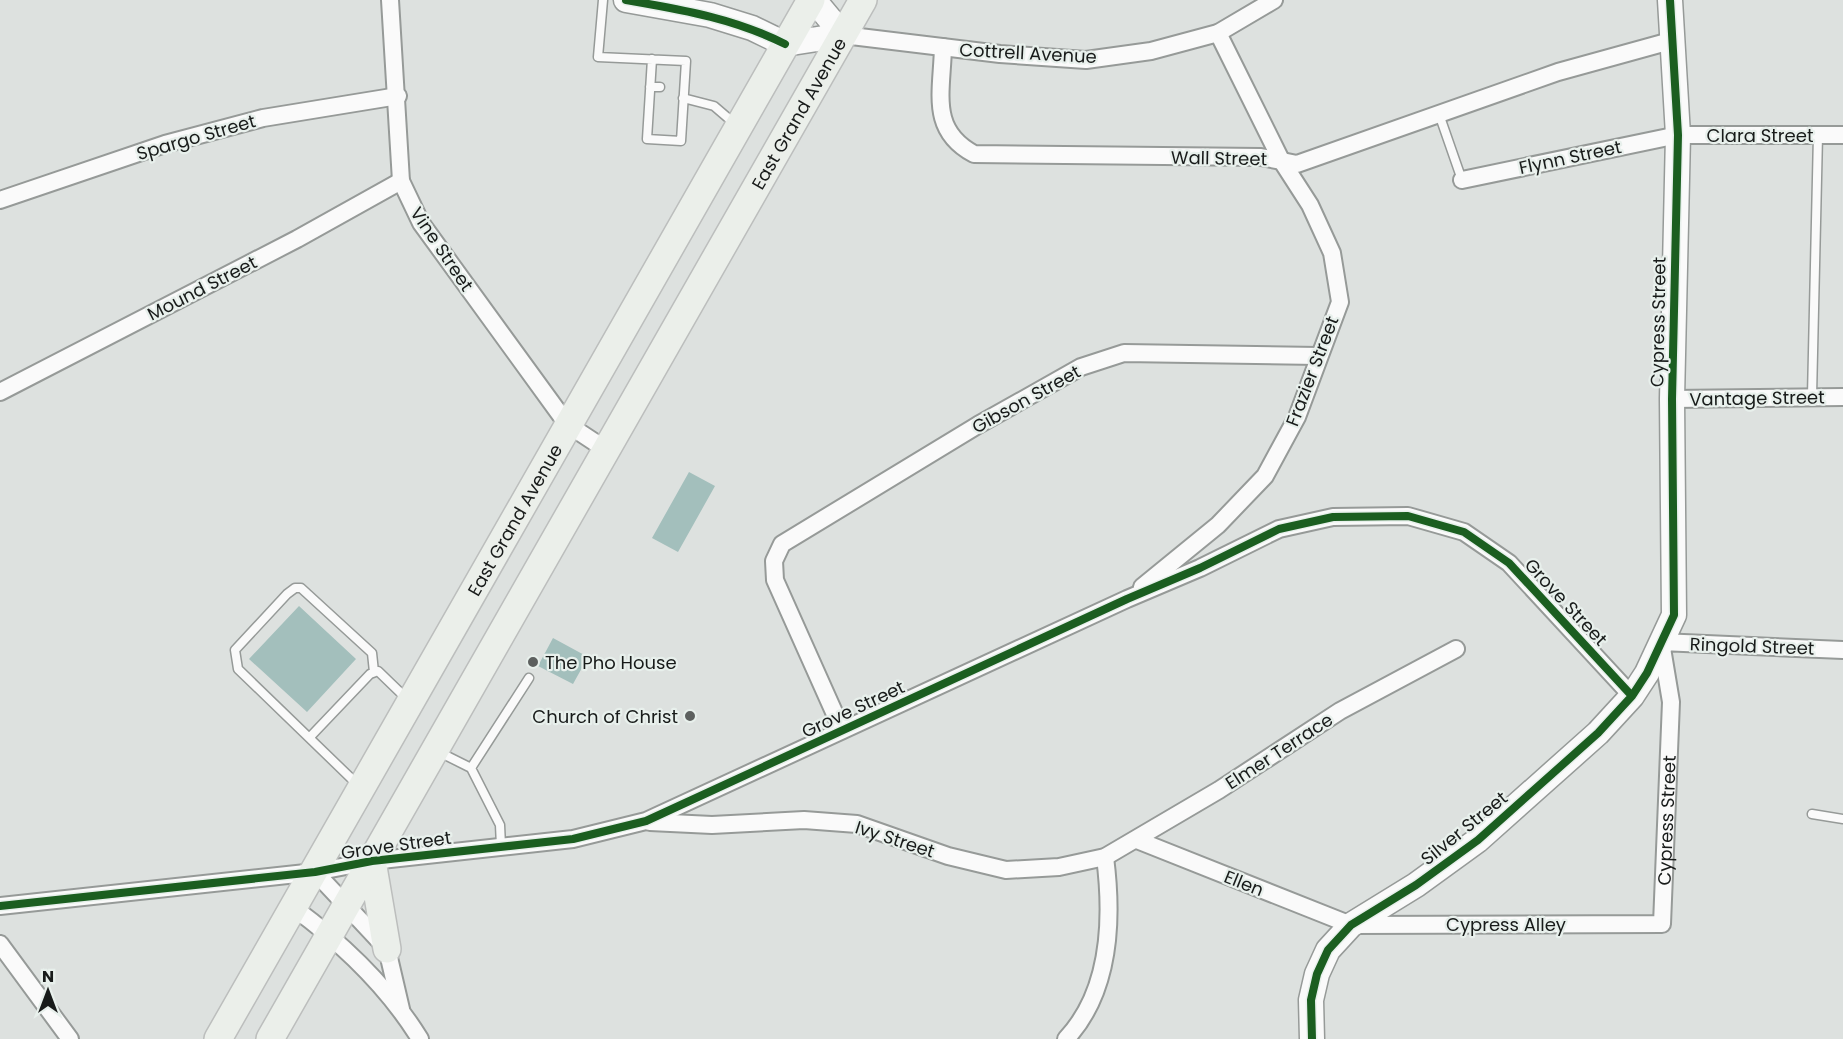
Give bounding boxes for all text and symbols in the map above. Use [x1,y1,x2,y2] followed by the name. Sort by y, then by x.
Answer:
[745,33,852,194] street label: East Grand Avenue
[959,37,1097,69] street label: Cottrell Avenue
[134,108,258,166] street label: Spargo Street
[1707,123,1813,148] street label: Clara Street
[1516,134,1624,180] street label: Flynn Street
[1171,145,1267,171] street label: Wall Street
[405,202,479,296] street label: Vine Street
[143,250,261,326] street label: Mound Street
[1644,257,1672,387] street label: Cypress Street
[1280,312,1344,430] street label: Frazier Street
[967,359,1085,439] street label: Gibson Street
[1689,384,1825,412] street label: Vantage Street
[461,439,568,600] street label: East Grand Avenue
[1519,553,1613,651] street label: Grove Street
[1689,631,1815,661] street label: Ringold Street
[545,650,677,675] place label: The Pho House
[526,655,540,669] marker: The Pho House
[797,674,909,744] street label: Grove Street
[532,704,678,729] place label: Church of Christ
[1220,707,1338,795] street label: Elmer Terrace
[683,709,697,723] marker: Church of Christ
[1651,755,1681,886] street label: Cypress Street
[1415,785,1513,871] street label: Silver Street
[852,814,938,864] street label: Ivy Street
[339,825,453,865] street label: Grove Street
[1220,864,1268,902] street label: Ellen
[1446,912,1566,937] street label: Cypress Alley
[18,961,78,1021] north arrow
[42,965,54,988] text: N

